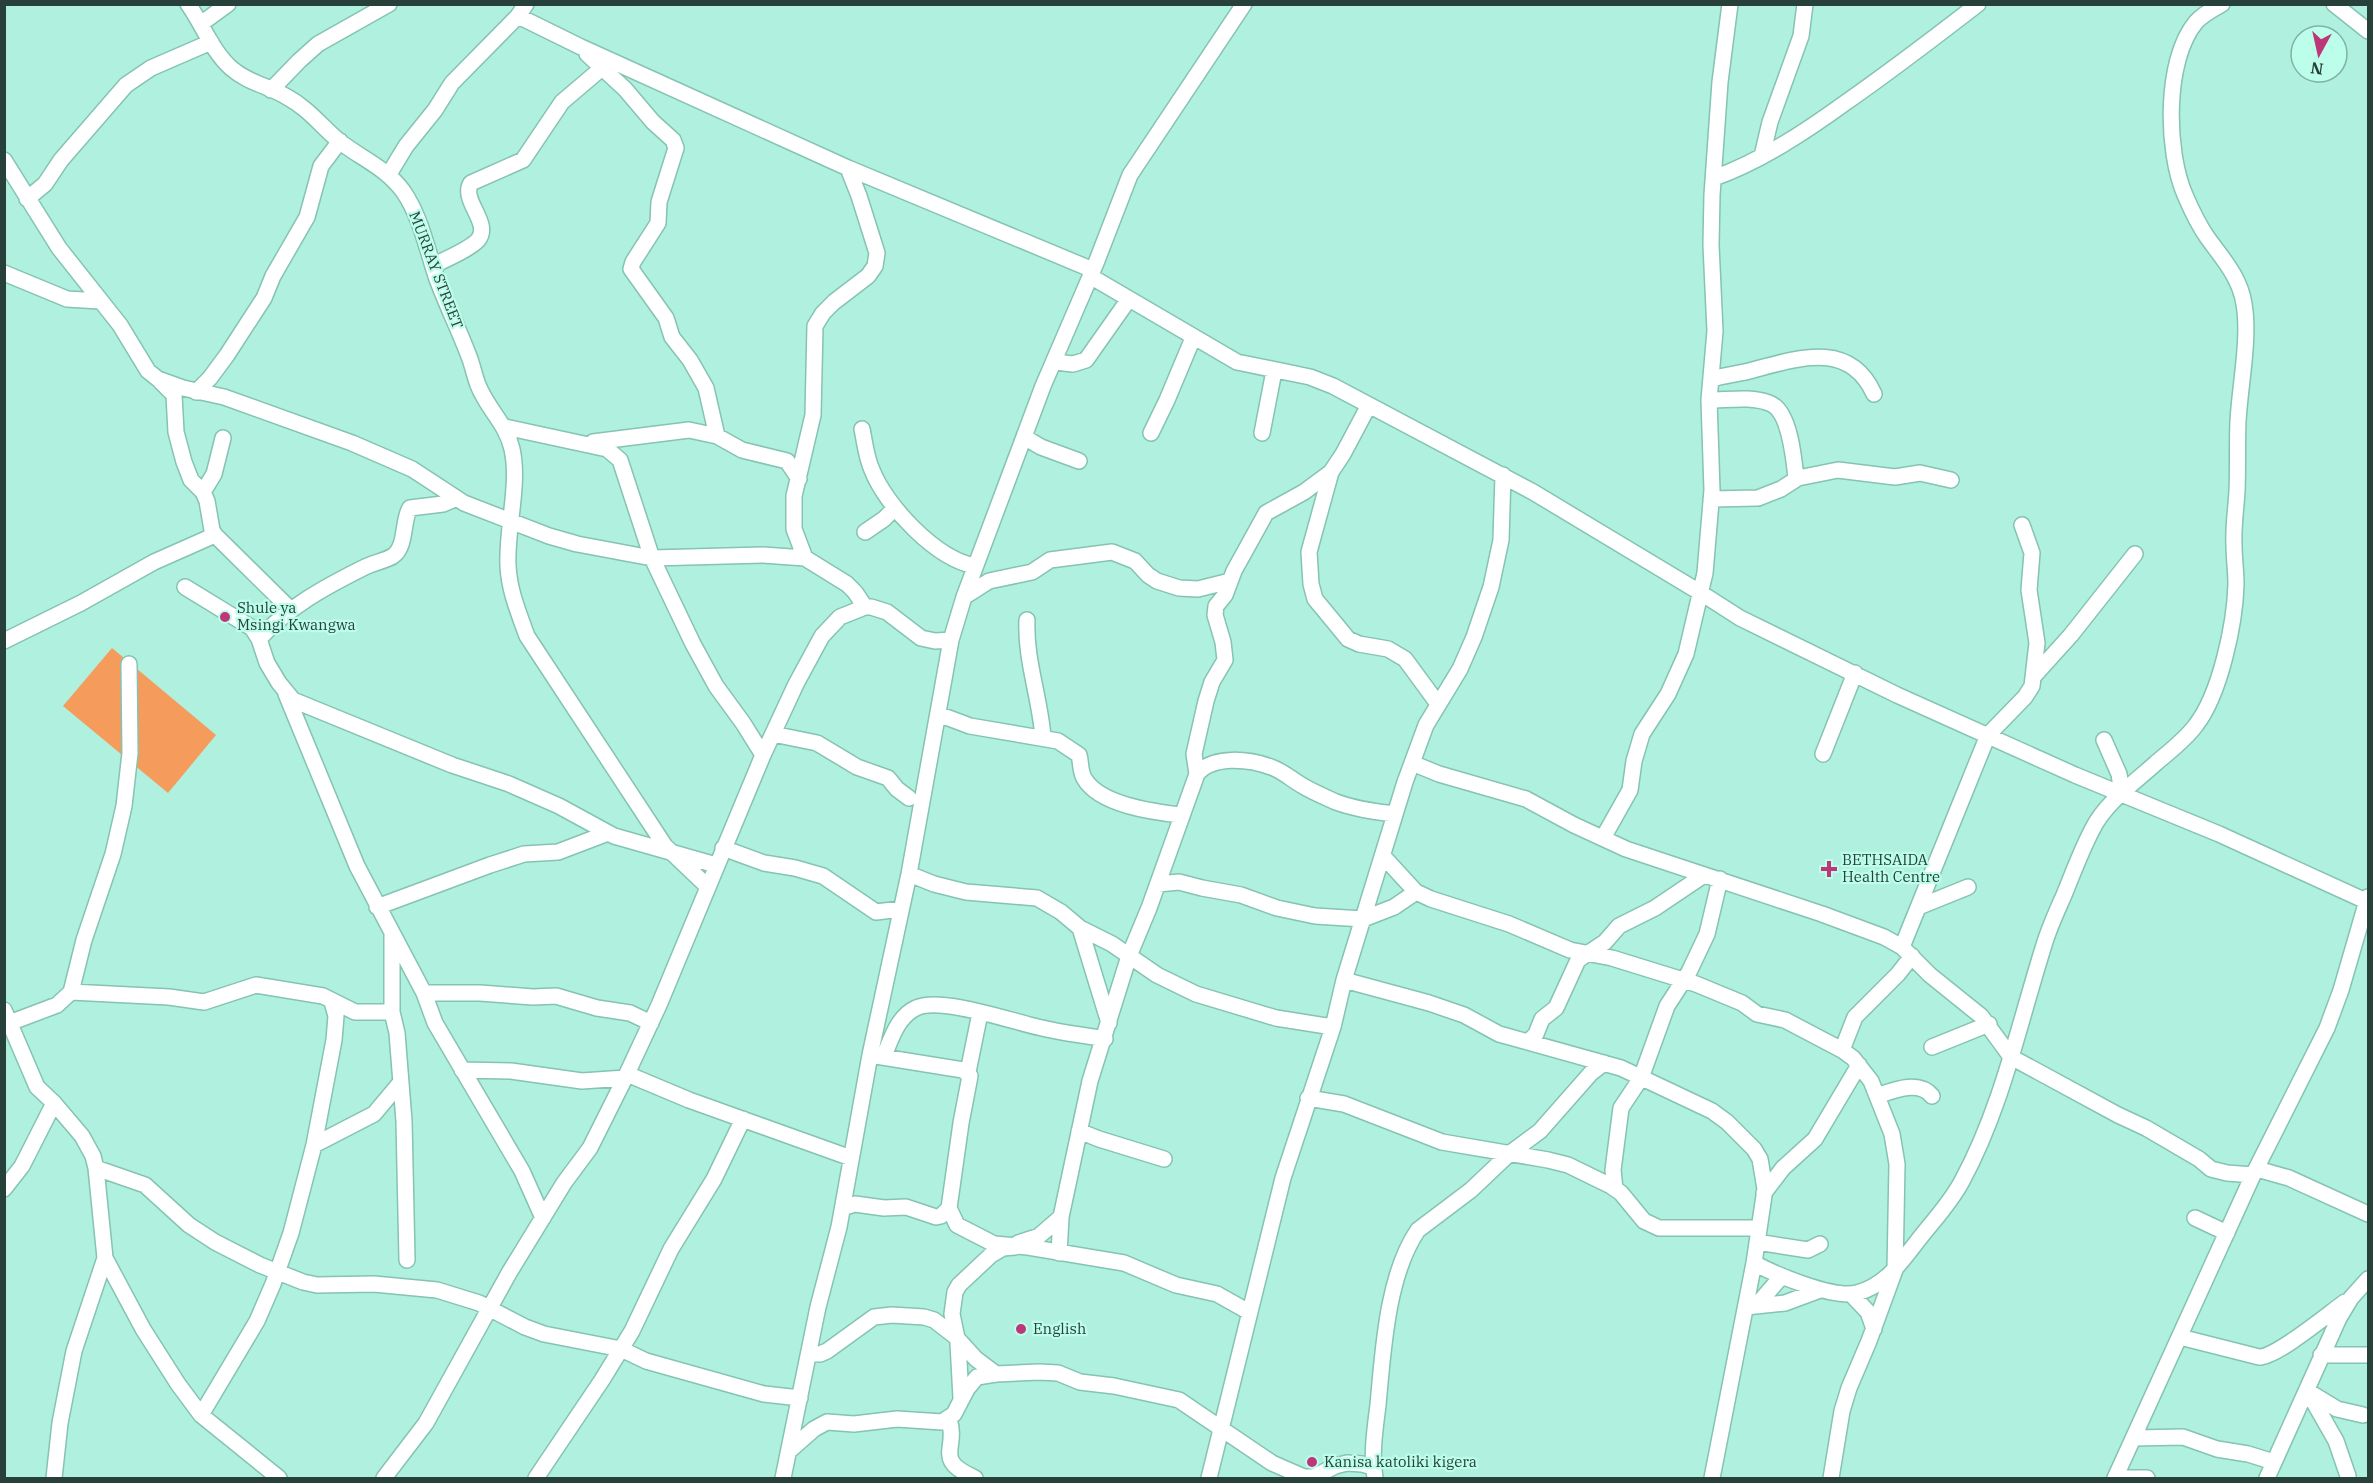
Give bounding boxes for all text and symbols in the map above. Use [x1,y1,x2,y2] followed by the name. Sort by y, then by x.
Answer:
[2289,24,2349,84] north arrow
[2309,58,2325,80] text: N
[405,208,468,331] street label: MURRAY STREET
[237,598,356,634] place label: Shule ya Msingi Kwangwa
[218,610,232,624] marker: Shule ya Msingi Kwangwa
[1842,850,1940,886] place label: BETHSAIDA Health Centre
[1820,860,1838,878] marker: BETHSAIDA Health Centre
[1033,1319,1086,1338] place label: English
[1014,1322,1028,1336] marker: English
[1324,1452,1477,1471] place label: Kanisa katoliki kigera
[1305,1455,1319,1469] marker: Kanisa katoliki kigera

